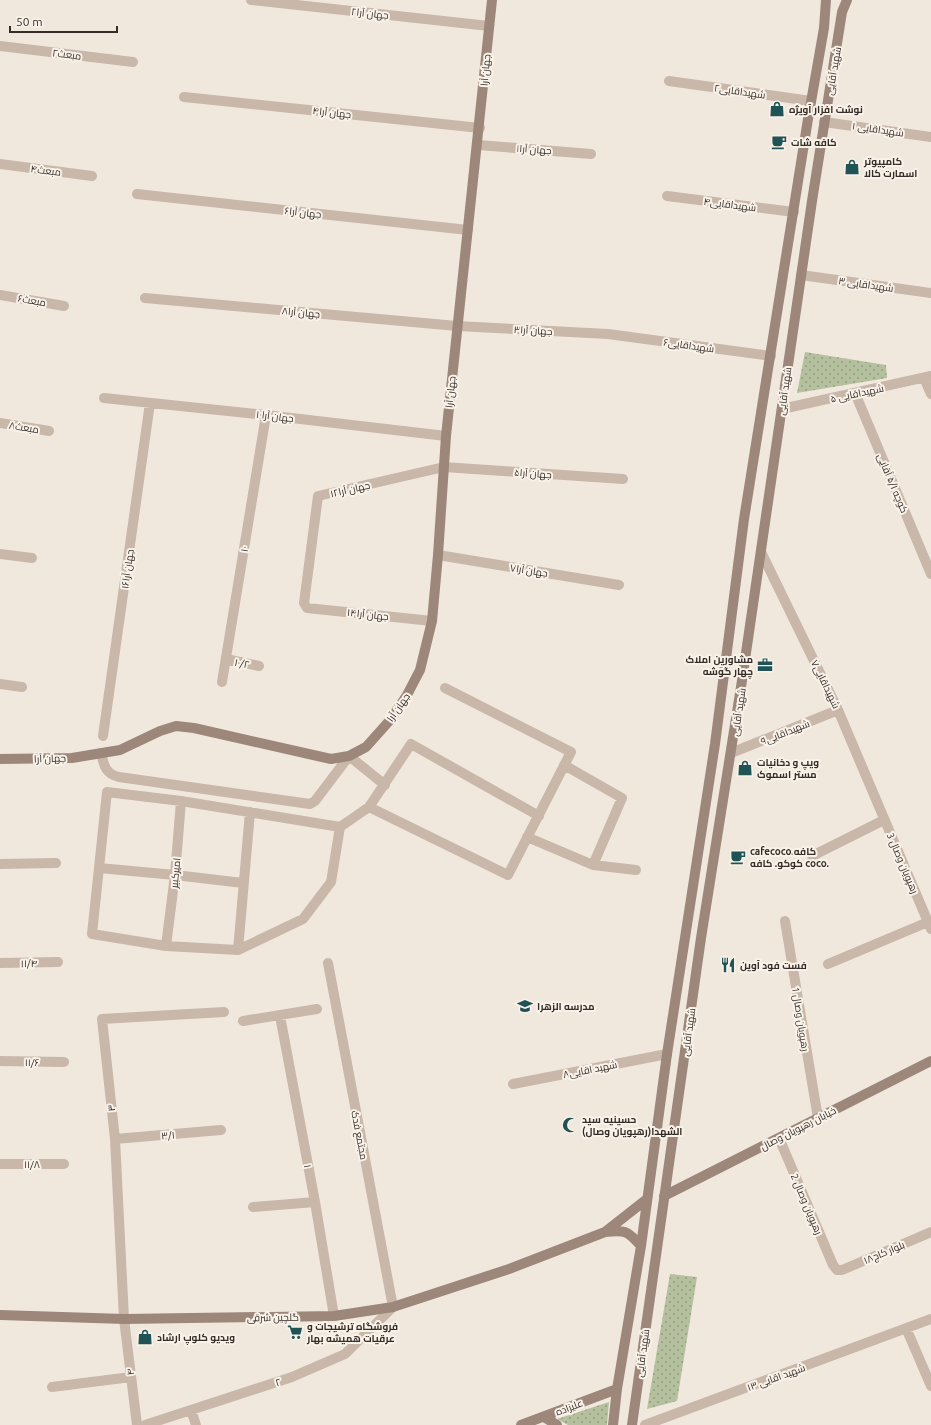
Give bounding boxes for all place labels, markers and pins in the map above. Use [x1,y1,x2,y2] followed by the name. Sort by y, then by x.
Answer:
[768,100,786,118] shop icon: نوشت افزار آویژه
[789,104,863,116] place label: نوشت افزار آویژه
[770,133,788,151] cafe icon: کافه شات
[791,137,837,148] place label: کافه شات
[863,156,917,180] place label: کامپیوتر اسمارت کالا
[843,158,861,176] shop icon: کامپیوتر اسمارت کالا
[686,654,753,679] place label: مشاورین املاک چهار گوشه
[756,656,774,674] office icon: مشاورین املاک چهار گوشه
[757,757,819,781] place label: ویپ و دخانیات مستر اسموک
[736,759,754,777] shop icon: ویپ و دخانیات مستر اسموک
[750,846,830,870] place label: cafecoco.کافه کوکو. کافه coco.
[729,848,747,866] cafe icon: cafecoco.کافه کوکو. کافه coco.
[719,956,737,974] restaurant icon: فست فود آوین
[740,960,807,972] place label: فست فود آوین
[516,997,534,1015] school or university icon: مدرسه الزهرا
[537,1001,595,1013] place label: مدرسه الزهرا
[582,1114,683,1138] place label: حسینیه سید الشهدا(رهپویان وصال)
[561,1116,579,1134] mosque icon: حسینیه سید الشهدا(رهپویان وصال)
[306,1321,398,1345] place label: فروشگاه ترشیجات و عرقیات همیشه بهار
[286,1323,304,1341] supermarket icon: فروشگاه ترشیجات و عرقیات همیشه بهار
[136,1328,154,1346] shop icon: ویدیو کلوپ ارشاد
[157,1332,235,1345] place label: ویدیو کلوپ ارشاد

